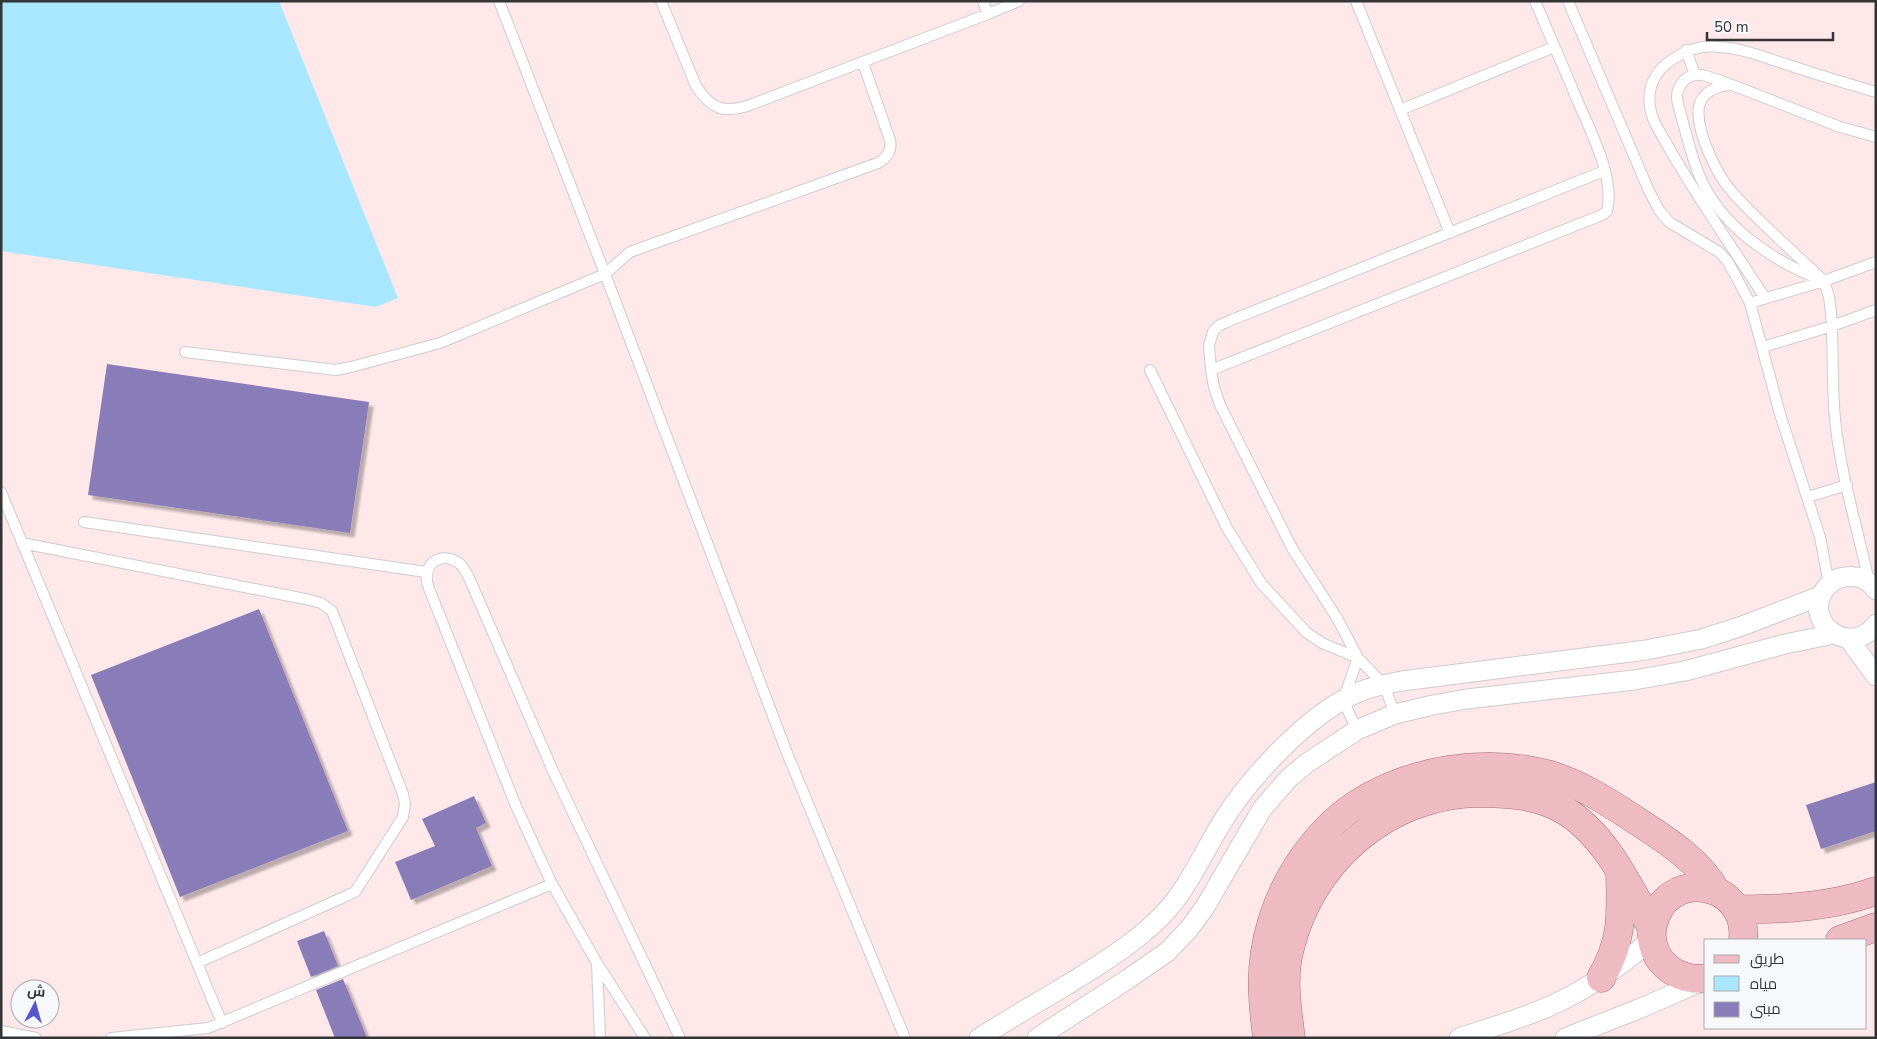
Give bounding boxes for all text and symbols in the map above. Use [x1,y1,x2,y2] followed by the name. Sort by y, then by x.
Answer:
[1707,10,1833,42] scale bar
[1714,17,1749,37] text: 50 m
[1704,939,1867,1029] legend
[1750,949,1784,969] text: طريق
[1750,974,1777,994] text: مياه
[10,979,60,1029] north arrow
[26,981,46,1002] text: ش
[1750,999,1781,1019] text: مبنى

